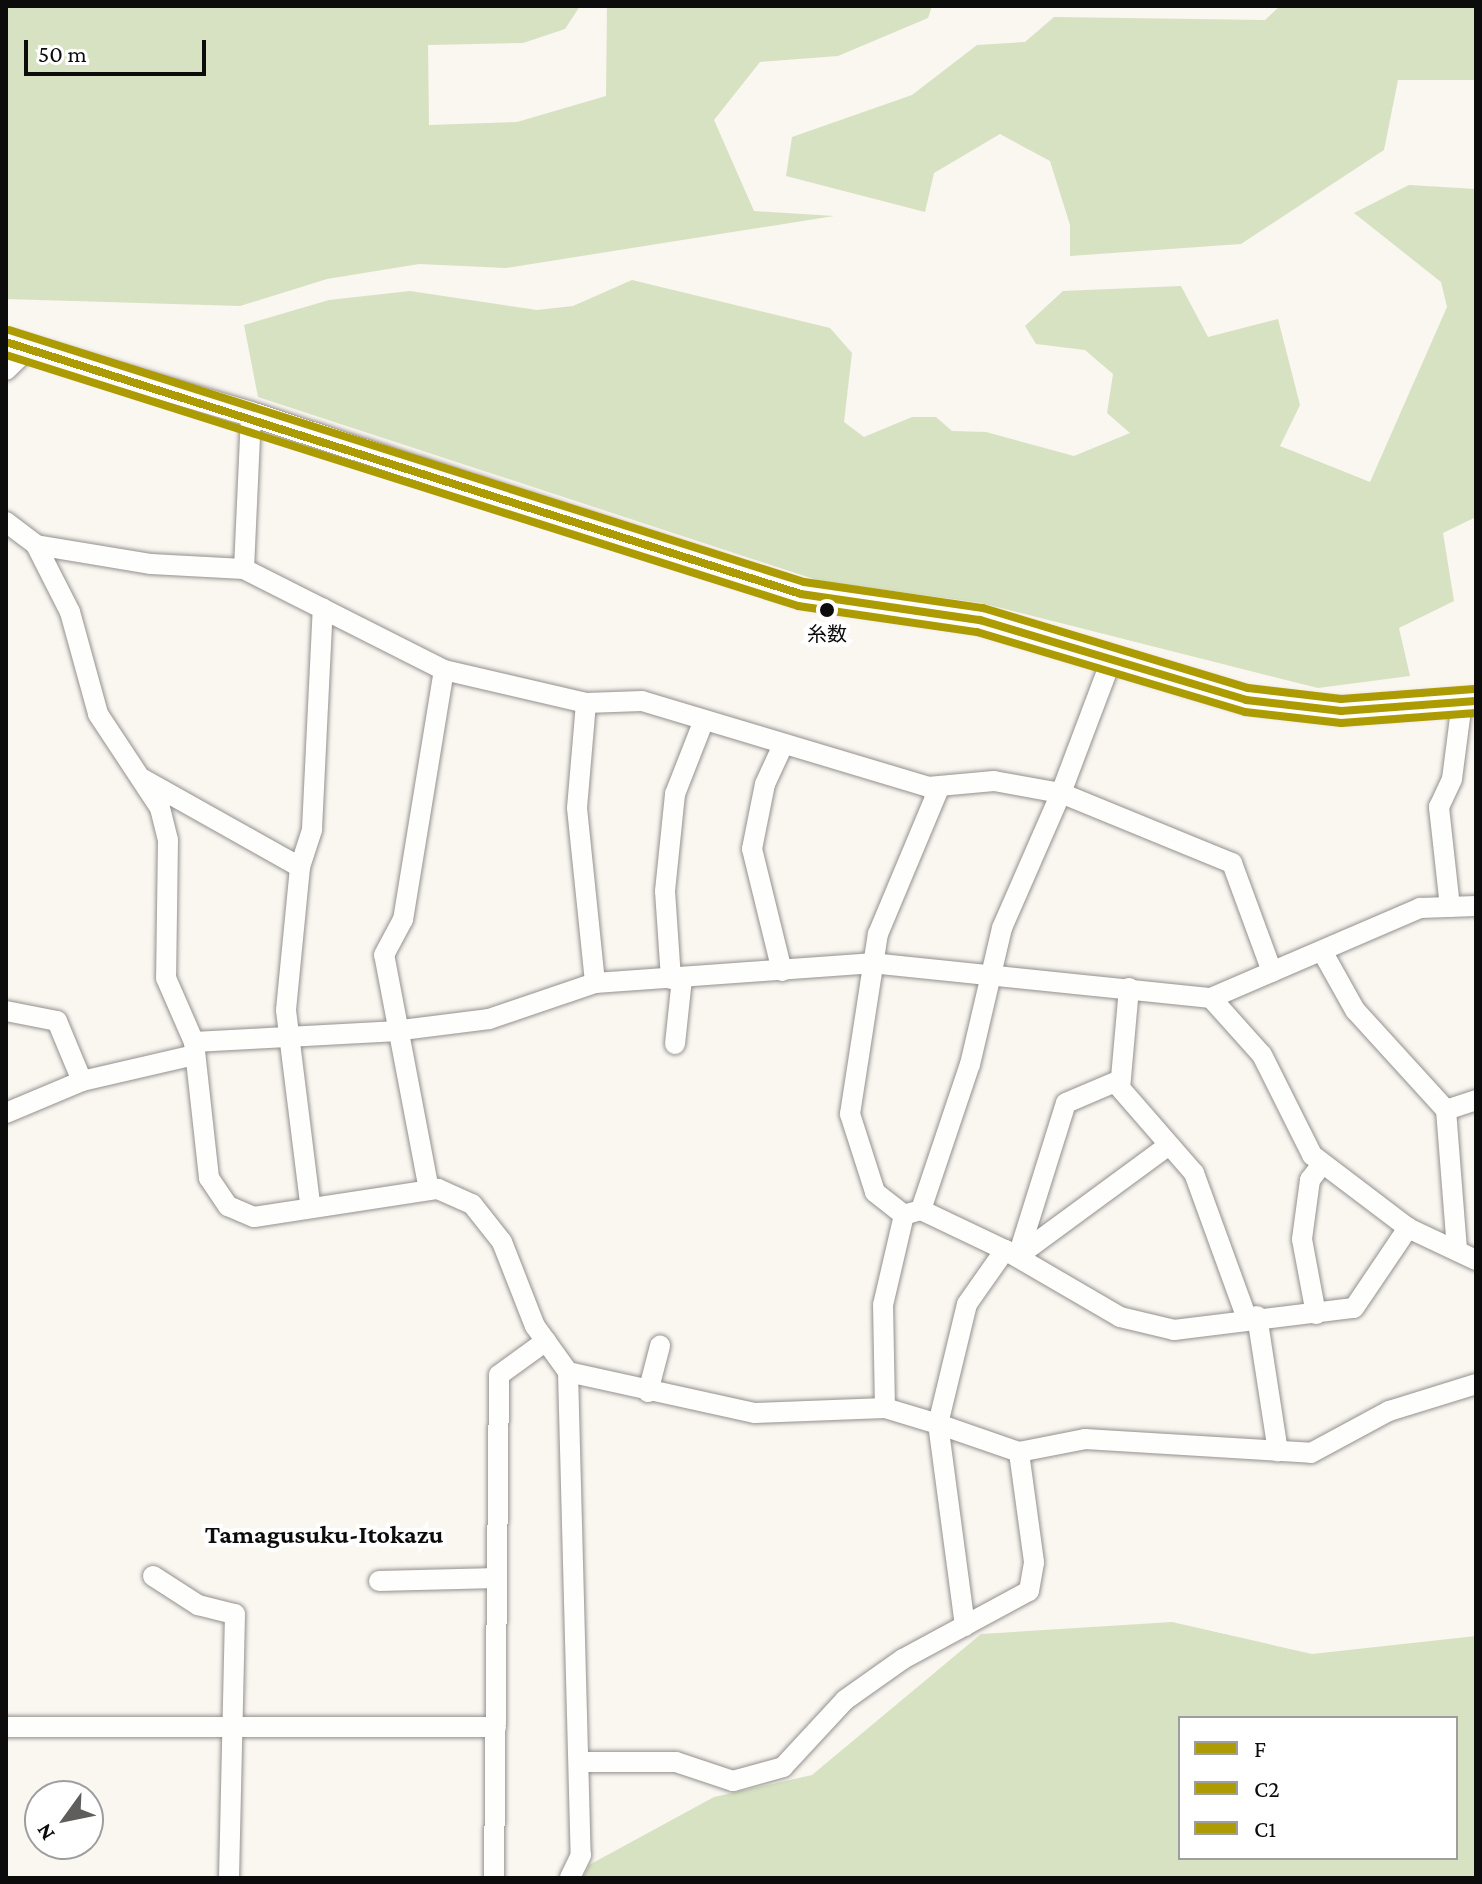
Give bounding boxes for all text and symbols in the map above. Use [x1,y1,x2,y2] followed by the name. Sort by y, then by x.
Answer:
[28,24,210,74] scale bar
[38,40,87,67] text: 50 m
[819,602,835,618] marker: 糸数
[807,622,847,646] place label: 糸数
[205,1519,443,1551] district label: Tamagusuku-Itokazu
[1178,1716,1458,1860] legend
[1254,1735,1266,1762] text: F
[1254,1775,1280,1802] text: C2
[24,1780,104,1860] north arrow
[1254,1815,1276,1842] text: C1
[31,1819,60,1845] text: N

